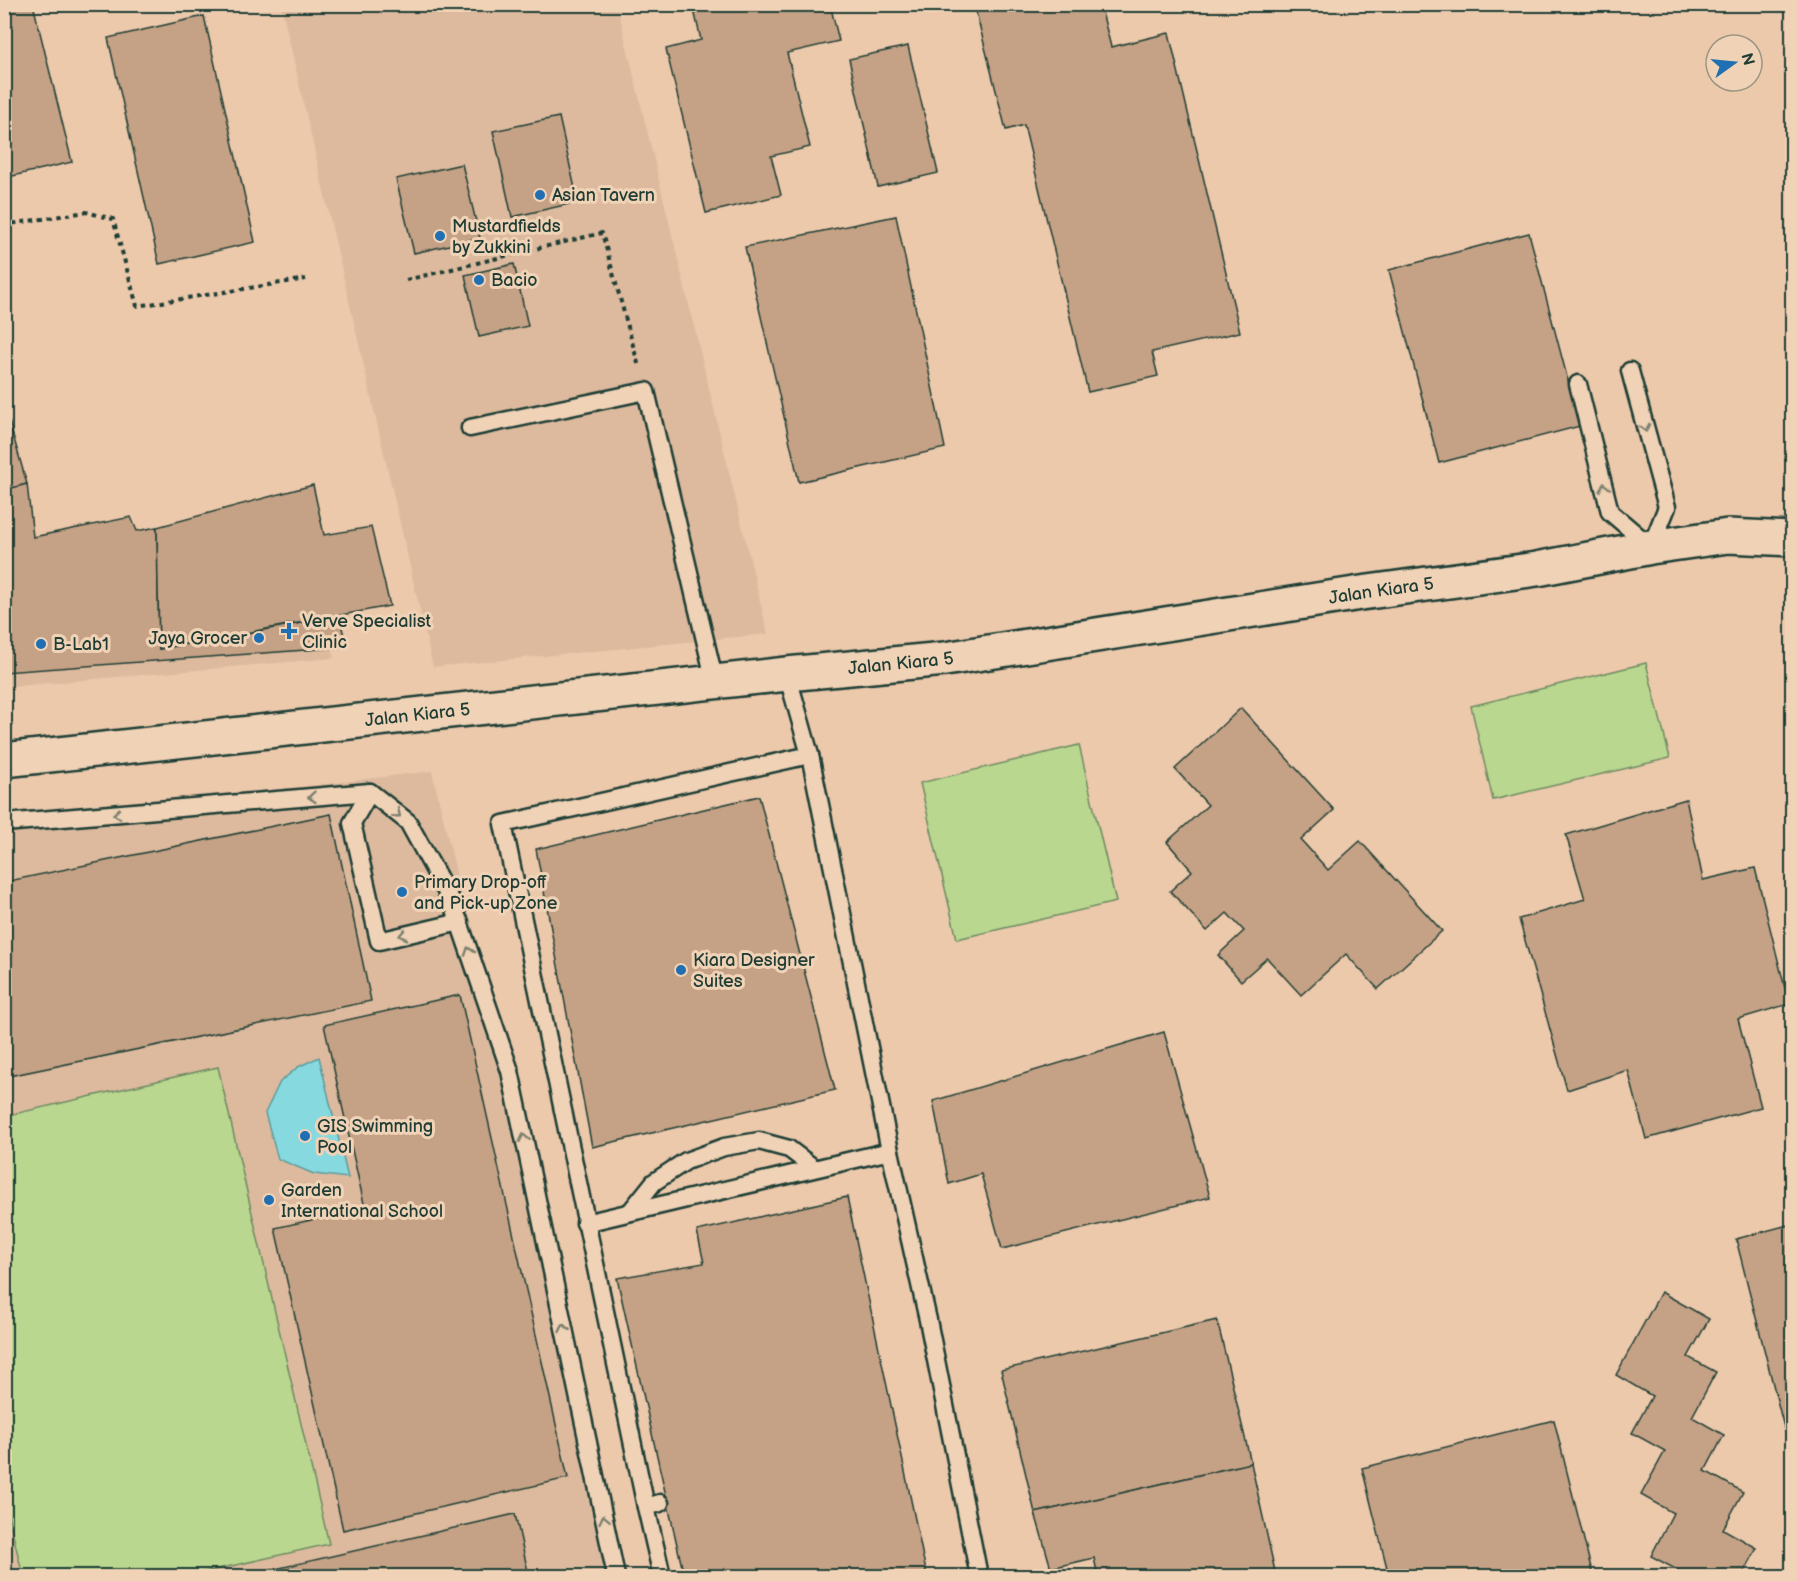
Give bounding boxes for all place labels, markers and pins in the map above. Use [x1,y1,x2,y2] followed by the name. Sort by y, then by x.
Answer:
[552,185,655,206] place label: Asian Tavern
[533,188,547,202] marker: Asian Tavern
[452,216,561,258] place label: Mustardfields by Zukkini
[433,229,447,243] marker: Mustardfields by Zukkini
[491,270,538,291] place label: Bacio
[472,273,486,287] marker: Bacio
[302,611,432,653] place label: Verve Specialist Clinic
[280,622,298,640] marker: Verve Specialist Clinic
[148,628,247,649] place label: Jaya Grocer
[252,631,266,645] marker: Jaya Grocer
[53,634,109,655] place label: B-Lab1
[34,637,48,651] marker: B-Lab1
[414,872,558,914] place label: Primary Drop-off and Pick-up Zone
[395,885,409,899] marker: Primary Drop-off and Pick-up Zone
[693,950,815,992] place label: Kiara Designer Suites
[674,963,688,977] marker: Kiara Designer Suites
[317,1116,433,1158] place label: GIS Swimming Pool
[298,1129,312,1143] marker: GIS Swimming Pool
[281,1180,443,1222] place label: Garden International School
[262,1193,276,1207] marker: Garden International School

